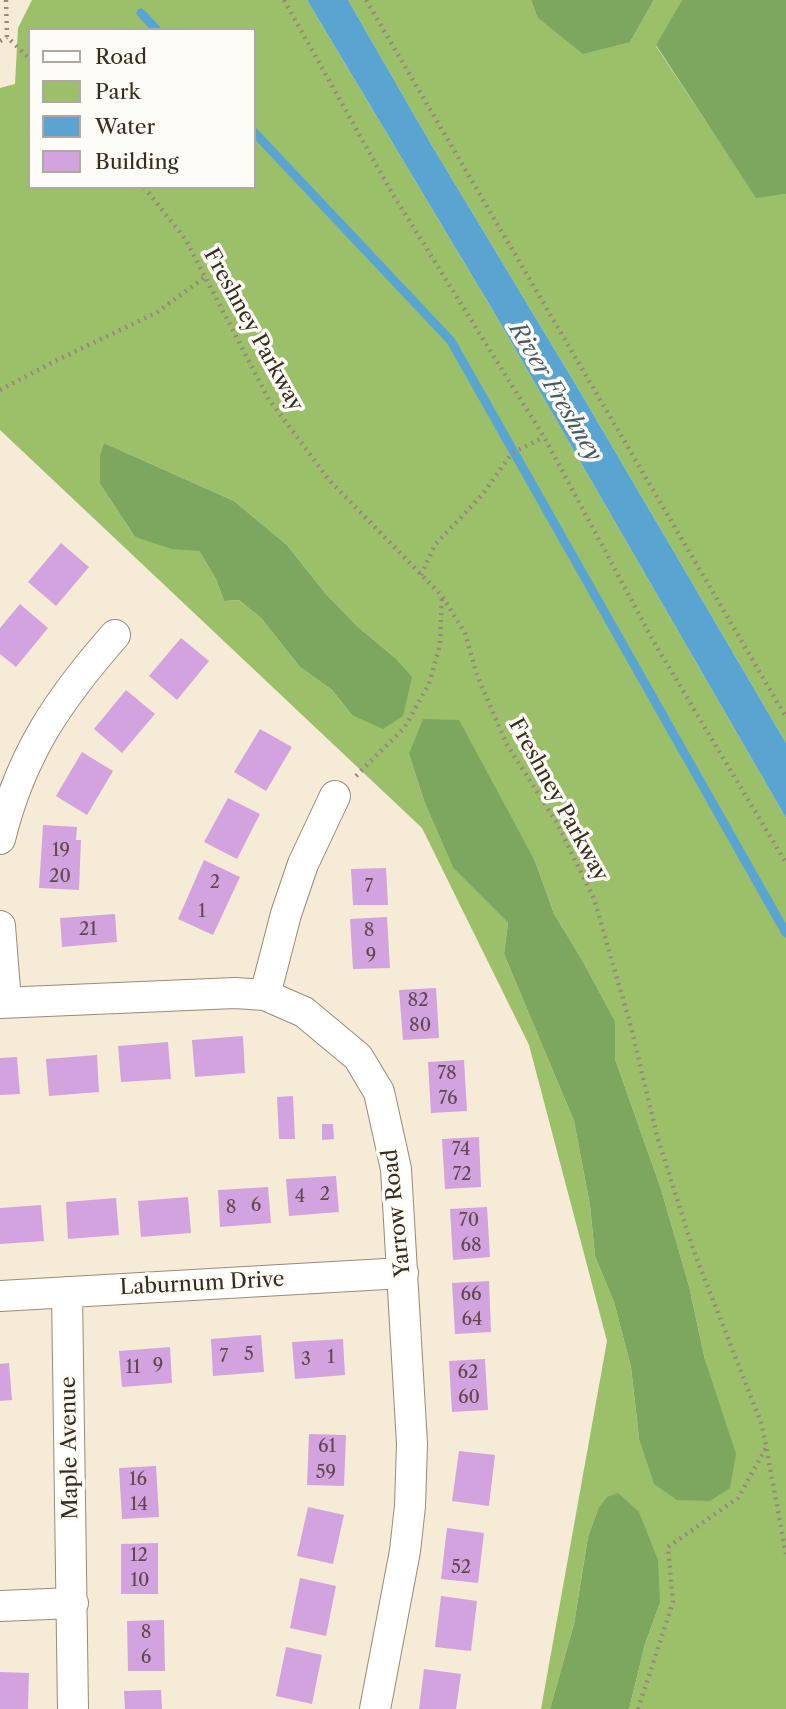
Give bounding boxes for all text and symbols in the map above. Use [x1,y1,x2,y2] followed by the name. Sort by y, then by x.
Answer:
[28,28,256,189] legend
[95,44,147,69] text: Road
[95,79,141,104] text: Park
[95,114,155,139] text: Water
[95,149,179,174] text: Building
[198,244,308,416] street label: Freshney Parkway
[503,318,607,466] water label: River Freshney
[503,714,613,886] street label: Freshney Parkway
[52,840,70,862] house number: 19
[49,866,71,888] house number: 20
[210,872,220,894] house number: 2
[365,876,373,898] house number: 7
[198,901,206,923] house number: 1
[79,919,97,941] house number: 21
[364,920,374,942] house number: 8
[366,945,376,967] house number: 9
[407,990,429,1012] house number: 82
[409,1015,431,1037] house number: 80
[437,1063,457,1085] house number: 78
[438,1088,458,1110] house number: 76
[452,1139,470,1161] house number: 74
[378,1148,416,1278] street label: Yarrow Road
[452,1164,472,1186] house number: 72
[320,1184,330,1206] house number: 2
[295,1186,305,1208] house number: 4
[251,1195,261,1217] house number: 6
[226,1197,236,1219] house number: 8
[459,1210,479,1232] house number: 70
[460,1235,482,1257] house number: 68
[119,1267,285,1301] street label: Laburnum Drive
[460,1284,482,1306] house number: 66
[462,1309,482,1331] house number: 64
[244,1344,254,1366] house number: 5
[220,1346,228,1368] house number: 7
[327,1347,335,1369] house number: 1
[301,1349,311,1371] house number: 3
[153,1355,163,1377] house number: 9
[125,1357,141,1379] house number: 11
[458,1362,478,1384] house number: 62
[56,1376,84,1520] street label: Maple Avenue
[458,1387,480,1409] house number: 60
[318,1436,336,1458] house number: 61
[316,1462,336,1484] house number: 59
[129,1469,147,1491] house number: 16
[130,1494,148,1516] house number: 14
[130,1545,148,1567] house number: 12
[451,1557,471,1579] house number: 52
[131,1570,149,1592] house number: 10
[141,1622,151,1644] house number: 8
[141,1647,151,1669] house number: 6

